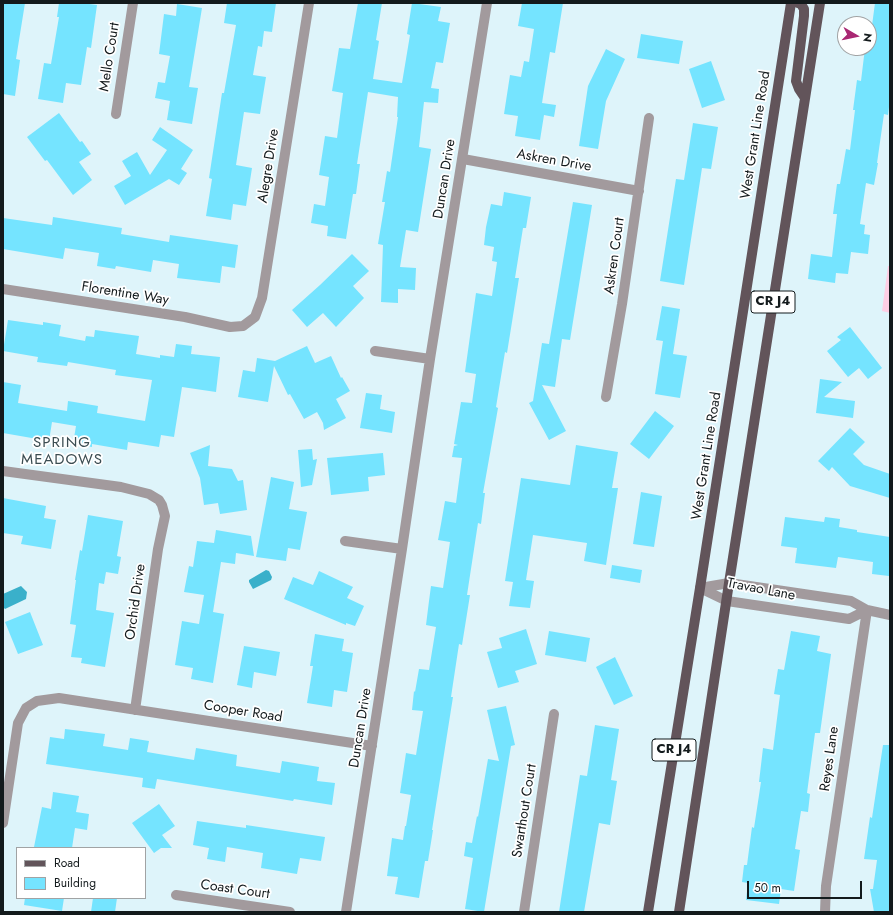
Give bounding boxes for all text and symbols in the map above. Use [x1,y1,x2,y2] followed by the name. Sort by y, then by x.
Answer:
[837,16,877,56] north arrow
[96,21,124,93] street label: Mello Court
[859,32,876,43] text: N
[738,70,774,200] street label: West Grant Line Road
[255,128,283,204] street label: Alegre Drive
[430,138,460,220] street label: Duncan Drive
[515,146,593,176] street label: Askren Drive
[601,217,629,295] street label: Askren Court
[80,279,170,309] street label: Florentine Way
[751,291,795,313] road number: CR J4
[689,391,725,521] street label: West Grant Line Road
[21,434,103,469] district label: SPRING MEADOWS
[122,563,150,641] street label: Orchid Drive
[725,575,797,605] street label: Travao Lane
[346,687,376,769] street label: Duncan Drive
[203,698,283,726] street label: Cooper Road
[817,725,843,793] street label: Reyes Lane
[652,739,696,761] road number: CR J4
[509,763,541,859] street label: Swarthout Court
[16,847,146,899] legend
[54,854,80,872] text: Road
[749,873,864,899] scale bar
[54,874,96,892] text: Building
[199,877,271,903] street label: Coast Court
[754,879,781,897] text: 50 m

